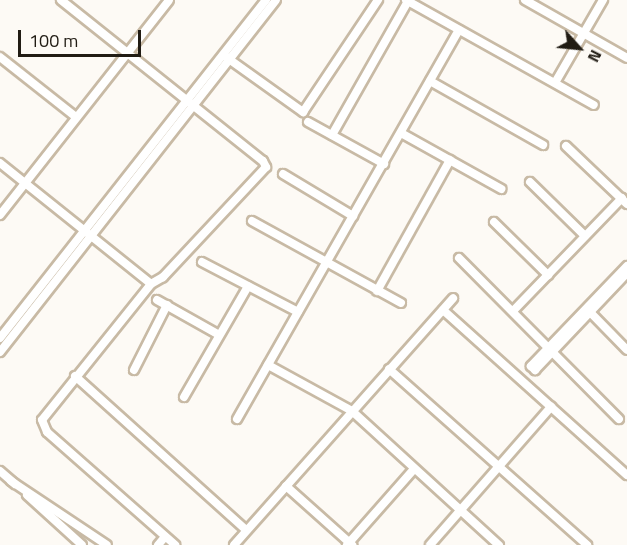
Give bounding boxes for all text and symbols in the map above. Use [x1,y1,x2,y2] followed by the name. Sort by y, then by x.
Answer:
[21,18,144,56] scale bar
[549,18,609,78] north arrow
[29,27,78,54] text: 100 m
[582,46,608,67] text: N

